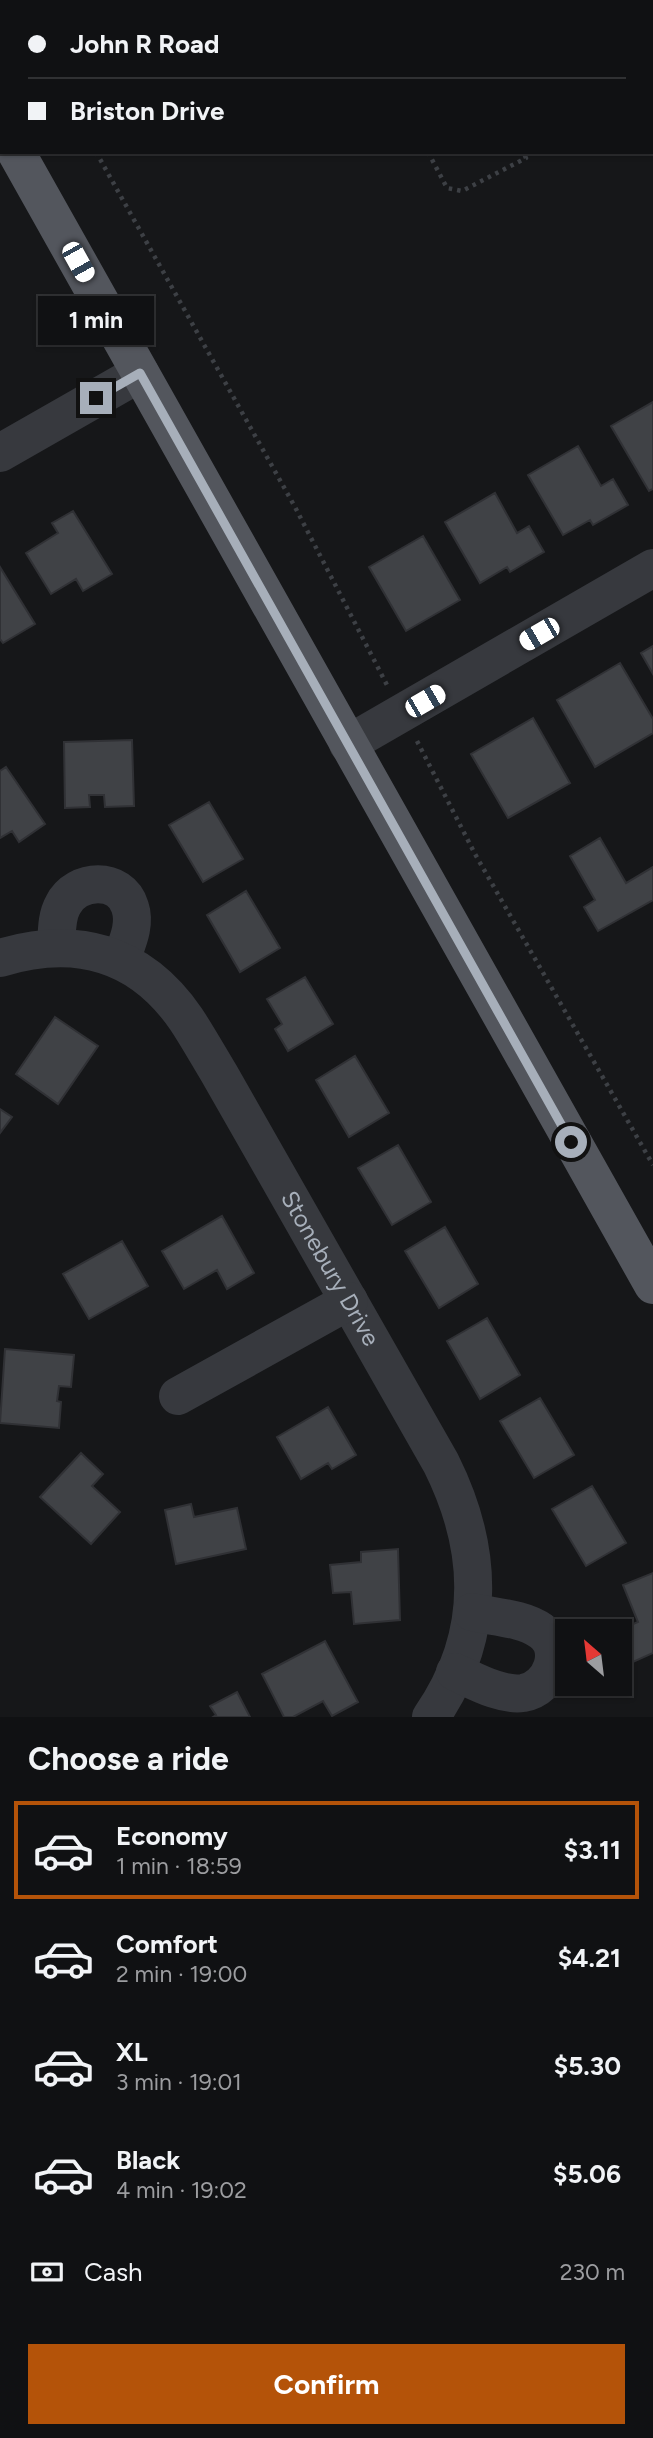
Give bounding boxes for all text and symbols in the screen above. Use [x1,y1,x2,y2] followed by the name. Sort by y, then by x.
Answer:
[70,28,219,60] text: John R Road
[70,95,224,127] text: Briston Drive
[59,239,98,285] car
[38,296,154,346] callout: 1 min
[69,306,123,334] text: 1 min
[80,382,112,414] route end
[516,614,563,654] car
[402,681,449,721] car
[555,1126,587,1158] route start
[275,1185,386,1351] street label: Stonebury Drive
[555,1619,632,1696] north arrow
[555,1619,632,1696] map controls
[28,1740,229,1778] text: Choose a ride
[32,1819,95,1882] icon: car
[116,1820,228,1852] text: Economy
[564,1834,621,1866] text: $3.11
[116,1852,242,1880] text: 1 min · 18:59
[32,1927,95,1990] icon: car
[116,1928,218,1960] text: Comfort
[558,1942,621,1974] text: $4.21
[116,1960,247,1988] text: 2 min · 19:00
[32,2035,95,2098] icon: car
[116,2036,148,2068] text: XL
[554,2050,621,2082] text: $5.30
[116,2068,242,2096] text: 3 min · 19:01
[32,2143,95,2206] icon: car
[116,2144,180,2176] text: Black
[553,2158,621,2190] text: $5.06
[116,2176,247,2204] text: 4 min · 19:02
[28,2253,66,2291] icon: cash
[84,2256,143,2288] text: Cash
[560,2258,625,2286] text: 230 m
[28,2344,625,2424] button: Confirm

